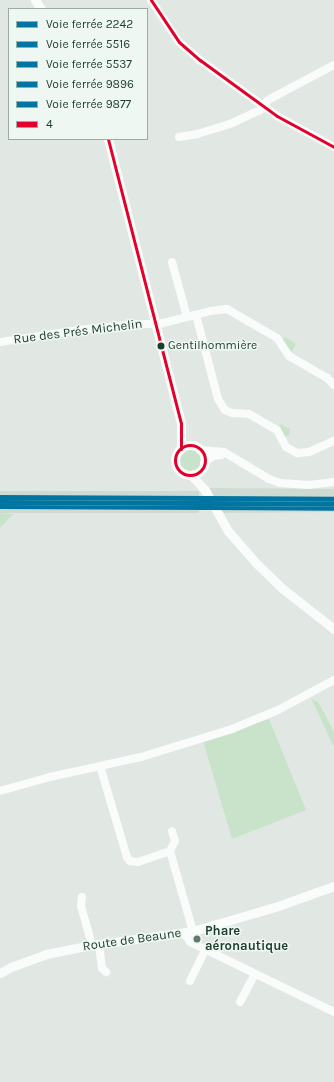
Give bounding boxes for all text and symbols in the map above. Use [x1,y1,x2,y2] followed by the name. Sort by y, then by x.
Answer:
[8,8,148,140] legend
[46,17,133,31] text: Voie ferrée 2242
[46,37,130,51] text: Voie ferrée 5516
[46,57,132,71] text: Voie ferrée 5537
[46,77,134,91] text: Voie ferrée 9896
[46,97,131,111] text: Voie ferrée 9877
[46,117,53,131] text: 4
[13,316,143,348] street label: Rue des Prés Michelin
[168,339,257,353] place label: Gentilhommière
[156,341,166,351] marker: Gentilhommière
[205,924,288,955] place label: Phare aéronautique
[82,925,182,955] street label: Route de Beaune
[192,934,202,944] marker: Phare aéronautique

